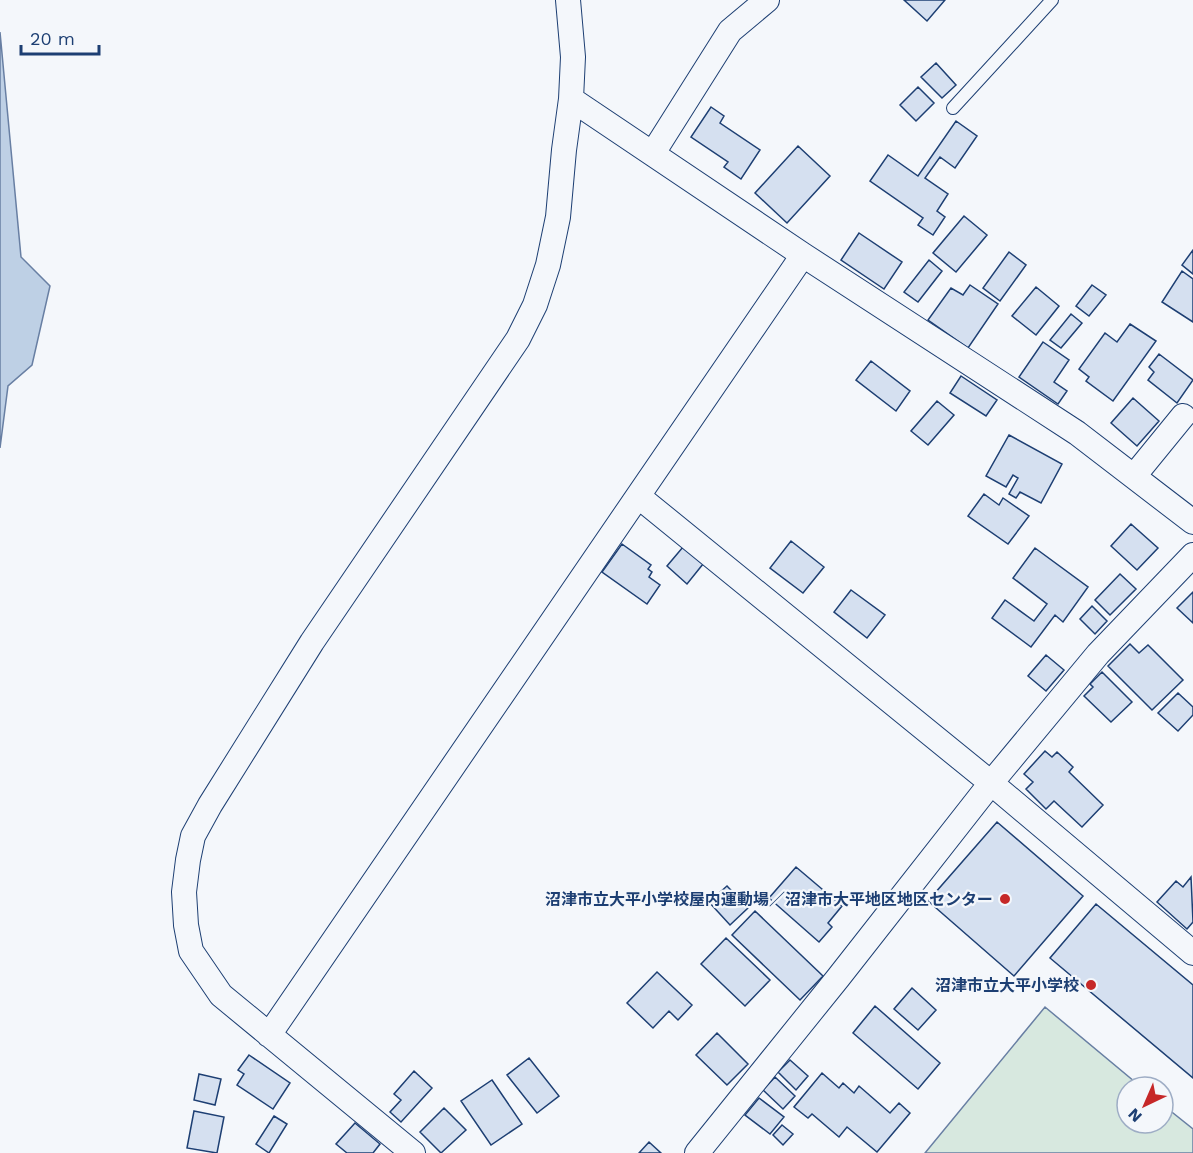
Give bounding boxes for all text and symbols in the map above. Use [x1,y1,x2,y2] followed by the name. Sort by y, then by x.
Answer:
[21,18,99,56] scale bar
[30,28,75,49] text: 20 m
[545,890,993,909] place label: 沼津市立大平小学校屋内運動場／沼津市大平地区地区センター
[998,892,1012,906] marker: 沼津市立大平小学校屋内運動場／沼津市大平地区地区センター
[935,976,1079,995] place label: 沼津市立大平小学校
[1084,978,1098,992] marker: 沼津市立大平小学校
[1115,1075,1175,1135] north arrow
[1124,1104,1146,1126] text: N

